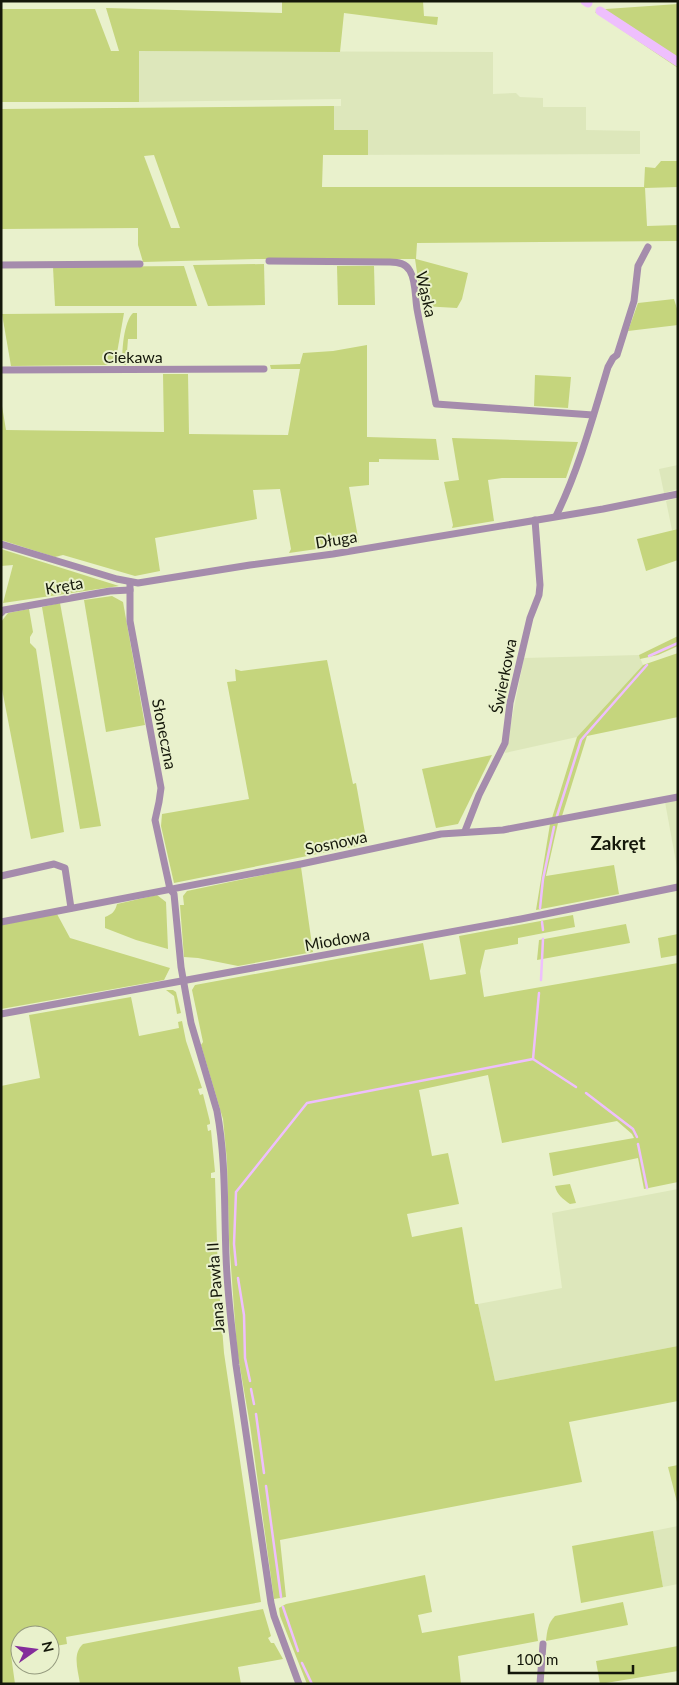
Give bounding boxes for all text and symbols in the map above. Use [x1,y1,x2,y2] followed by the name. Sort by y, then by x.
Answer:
[412,269,442,319] street label: Wąska
[103,347,163,366] street label: Ciekawa
[314,526,358,552] street label: Długa
[44,572,84,598] street label: Kręta
[486,637,520,715] street label: Świerkowa
[149,697,181,771] street label: Słoneczna
[303,826,369,858] street label: Sosnowa
[590,831,646,854] district label: Zakręt
[303,924,371,954] street label: Miodowa
[202,1242,228,1334] street label: Jana Pawła II
[10,1625,60,1675] north arrow
[39,1639,58,1654] text: N
[509,1642,633,1674] scale bar
[516,1650,558,1668] text: 100 m

